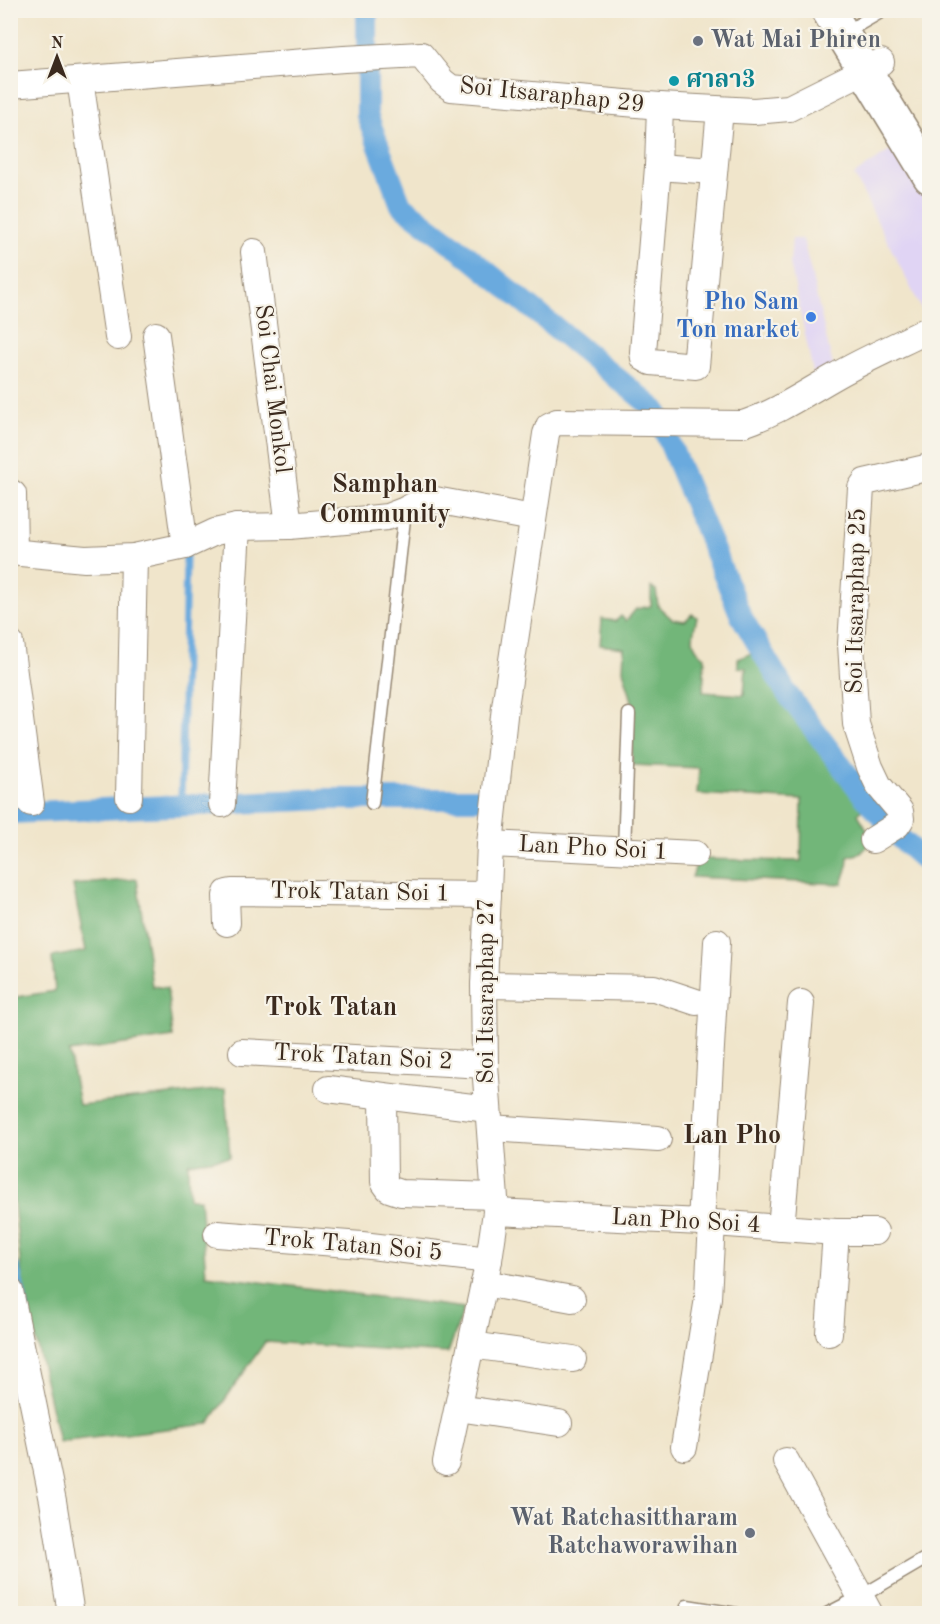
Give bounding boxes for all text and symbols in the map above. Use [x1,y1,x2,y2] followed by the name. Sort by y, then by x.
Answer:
[27,27,87,87] north arrow
[710,29,881,53] place label: Wat Mai Phiren
[691,34,705,48] marker: Wat Mai Phiren
[51,36,64,52] text: N
[686,69,756,93] place label: ศาลา3
[458,74,646,118] street label: Soi Itsaraphap 29
[667,74,681,88] marker: ศาลา3
[676,291,799,343] place label: Pho Sam Ton market
[250,303,294,475] street label: Soi Chai Monkol
[804,310,818,324] marker: Pho Sam Ton market
[319,472,451,528] district label: Samphan Community
[843,508,871,694] street label: Soi Itsaraphap 25
[518,833,668,865] street label: Lan Pho Soi 1
[270,879,450,907] street label: Trok Tatan Soi 1
[475,898,499,1084] street label: Soi Itsaraphap 27
[265,995,397,1021] district label: Trok Tatan
[273,1041,453,1075] street label: Trok Tatan Soi 2
[683,1123,781,1149] district label: Lan Pho
[611,1206,761,1238] street label: Lan Pho Soi 4
[262,1226,444,1266] street label: Trok Tatan Soi 5
[509,1507,738,1559] place label: Wat Ratchasittharam Ratchaworawihan
[743,1526,757,1540] marker: Wat Ratchasittharam Ratchaworawihan

